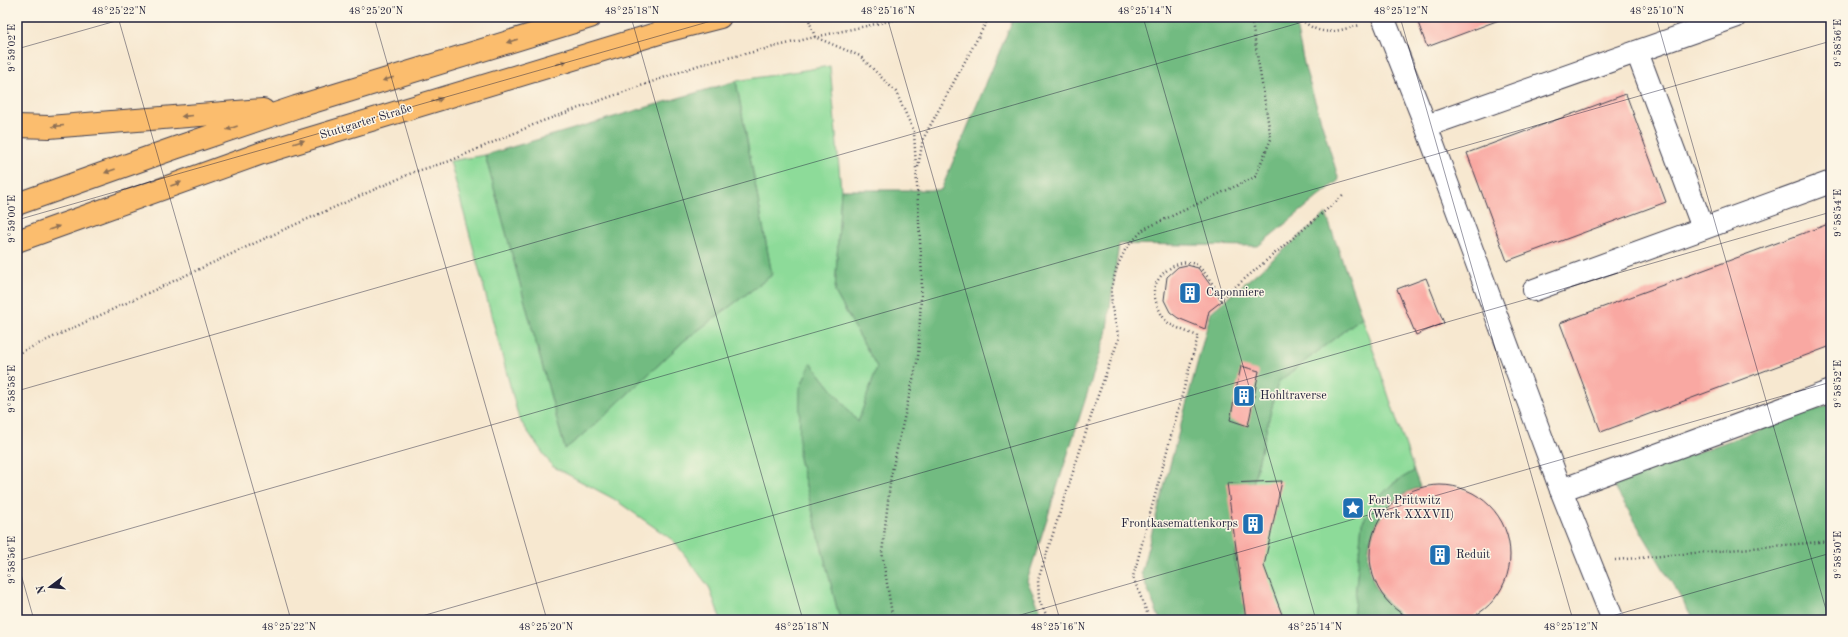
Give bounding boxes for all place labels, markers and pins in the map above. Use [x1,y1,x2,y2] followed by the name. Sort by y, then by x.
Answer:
[1177,280,1203,306] building icon: Caponniere
[1206,287,1265,299] place label: Caponniere
[1231,383,1257,409] building icon: Hohltraverse
[1260,390,1327,402] place label: Hohltraverse
[1340,495,1366,521] place icon: Fort Prittwitz (Werk XXXVII)
[1368,495,1454,521] place label: Fort Prittwitz (Werk XXXVII)
[1240,511,1266,537] building icon: Frontkasemattenkorps
[1121,518,1238,530] place label: Frontkasemattenkorps
[1427,542,1453,568] building icon: Reduit
[1456,549,1490,561] place label: Reduit

